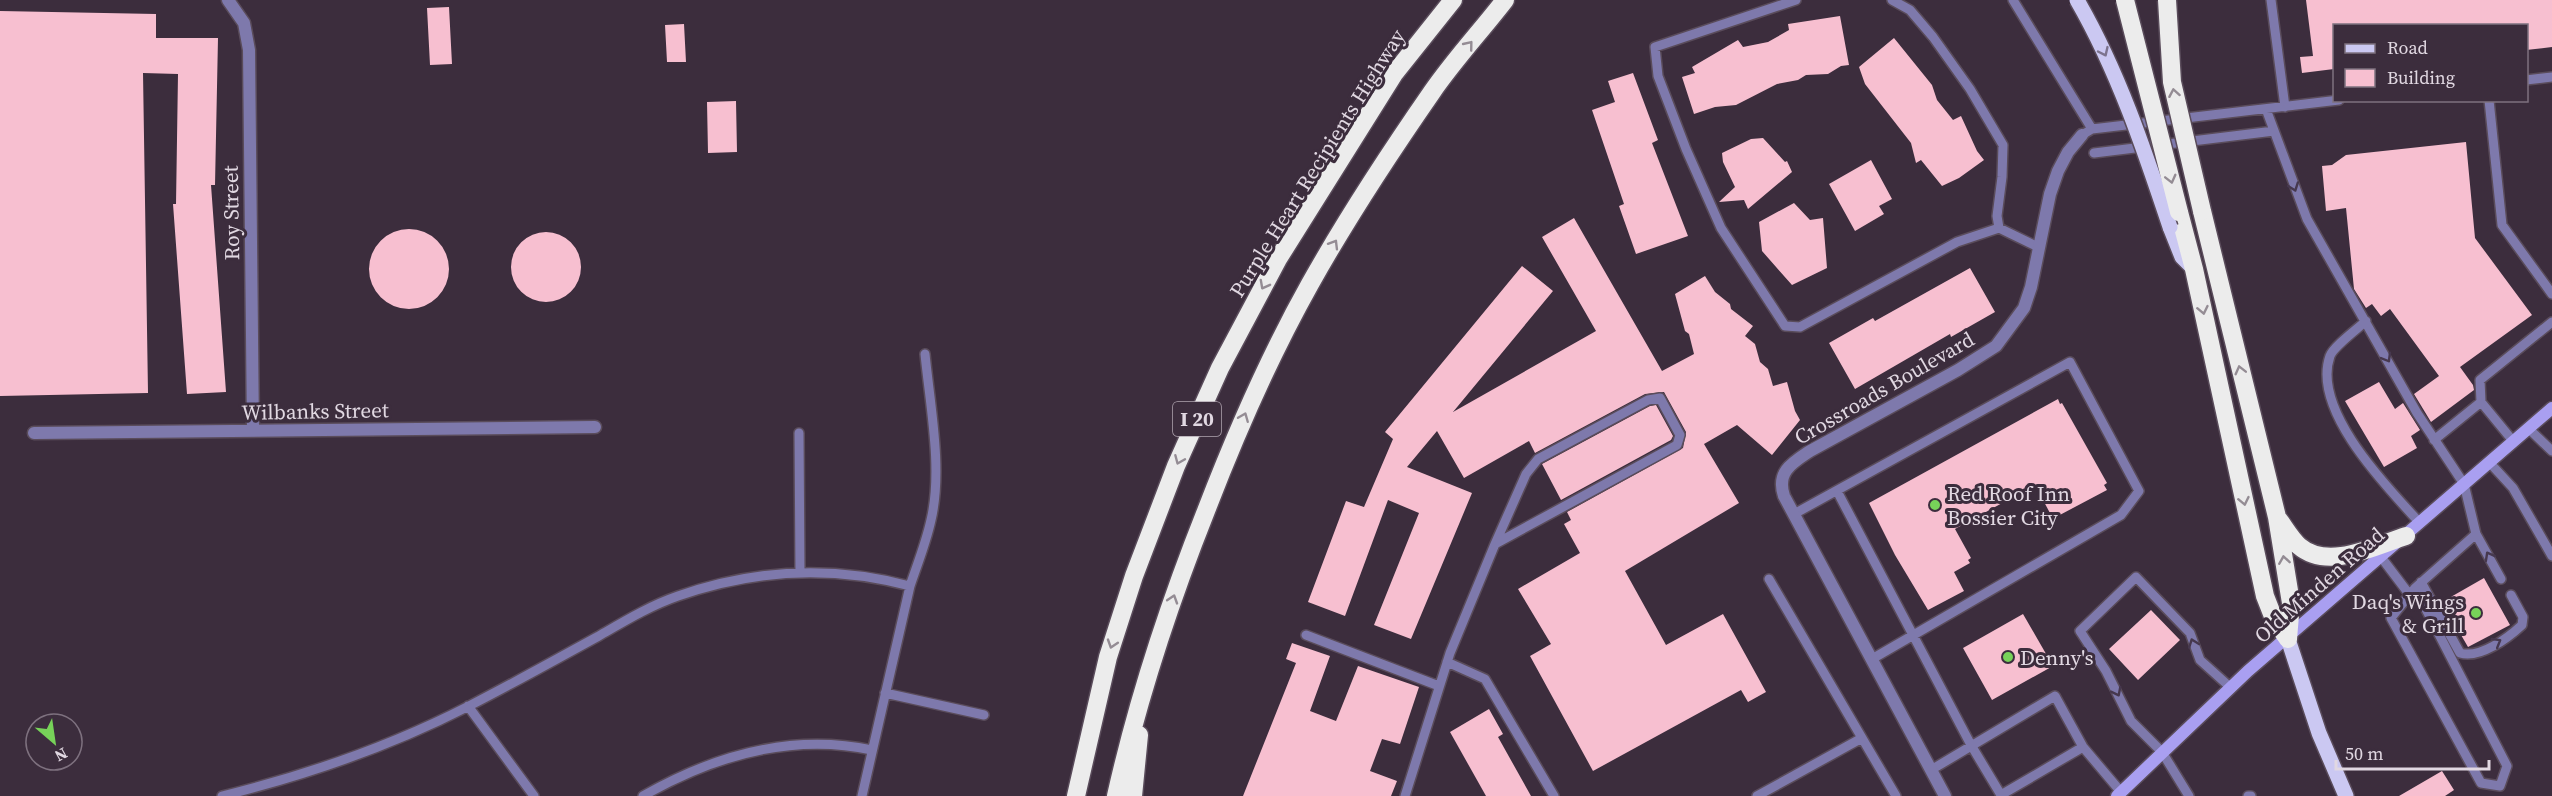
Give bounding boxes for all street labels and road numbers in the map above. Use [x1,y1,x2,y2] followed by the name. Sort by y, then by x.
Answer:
[1222,23,1412,303] street label: Purple Heart Recipients Highway
[216,165,246,261] street label: Roy Street
[1789,325,1979,451] street label: Crossroads Boulevard
[241,395,389,427] street label: Wilbanks Street
[1173,402,1221,436] road number: I 20
[2248,520,2390,650] street label: Old Minden Road

